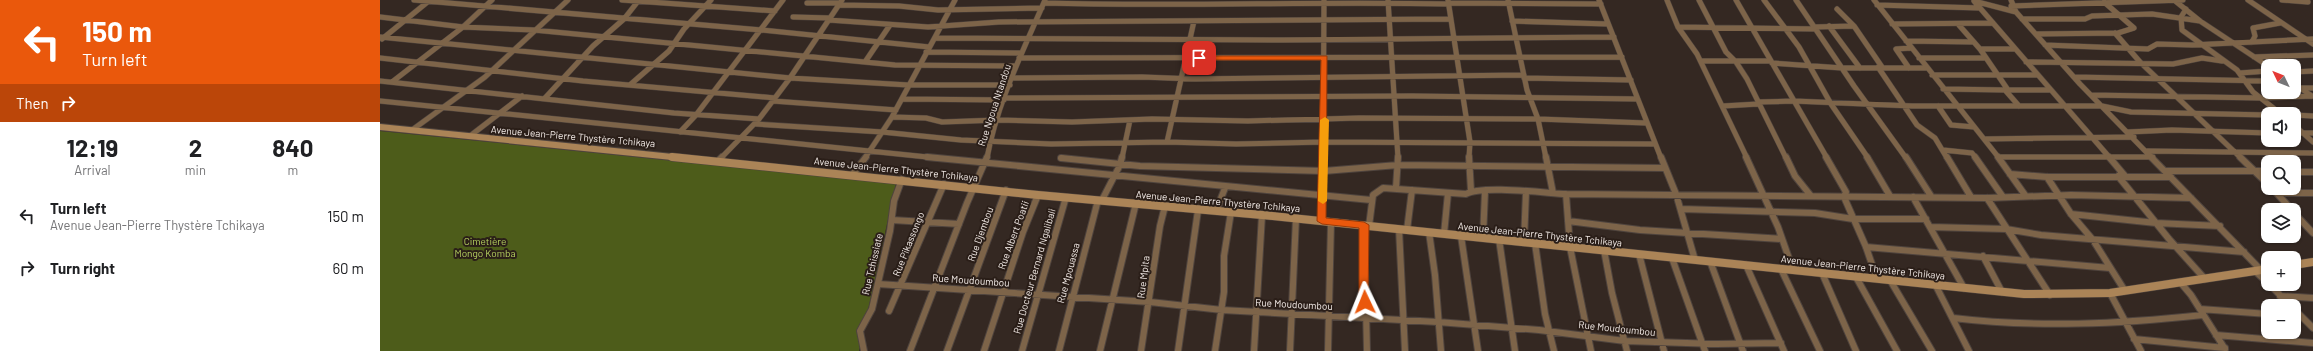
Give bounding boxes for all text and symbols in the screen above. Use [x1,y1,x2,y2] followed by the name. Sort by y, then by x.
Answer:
[82,14,152,48] text: 150 m
[16,16,68,68] icon: left
[1182,41,1216,75] pin
[1188,47,1210,69] icon: arrive
[82,48,148,70] text: Turn left
[2261,59,2301,99] north arrow
[2261,59,2301,339] map controls
[975,62,1013,148] street label: Rue Ngoua Ntandou
[57,92,79,114] icon: right
[16,94,49,112] text: Then
[2261,107,2301,147] button: sound
[490,123,656,149] street label: Avenue Jean-Pierre Thystère Tchikaya
[66,133,118,162] text: 12:19
[189,133,202,162] text: 2
[272,133,314,162] text: 840
[813,154,979,184] street label: Avenue Jean-Pierre Thystère Tchikaya
[2261,155,2301,195] button: search
[74,162,111,178] text: Arrival
[185,162,206,178] text: min
[288,162,298,178] text: m
[1135,188,1301,214] street label: Avenue Jean-Pierre Thystère Tchikaya
[50,199,106,217] text: Turn left
[995,199,1031,271] street label: Rue Albert Poatii
[2261,203,2301,243] button: layers
[16,205,38,227] icon: left
[965,205,995,263] street label: Rue Djembou
[327,207,364,225] text: 150 m
[1010,207,1058,335] street label: Rue Docteur Bernard Ngalibali
[890,210,926,278] street label: Rue Pikassongo
[50,217,265,233] text: Avenue Jean-Pierre Thystère Tchikaya
[1457,219,1623,249] street label: Avenue Jean-Pierre Thystère Tchikaya
[859,232,885,296] street label: Rue Tchissiate
[454,235,516,259] park label: Cimetière Mongo Komba
[1054,242,1082,304] street label: Rue Mpouassa
[2261,251,2301,291] button: +
[1780,252,1946,282] street label: Avenue Jean-Pierre Thystère Tchikaya
[1134,255,1152,299] street label: Rue Mpita
[16,257,38,279] icon: right
[50,259,115,277] text: Turn right
[332,259,364,277] text: 60 m
[932,271,1010,289] street label: Rue Moudoumbou
[1344,281,1386,323] position arrow
[1255,296,1333,312] street label: Rue Moudoumbou
[2261,299,2301,339] button: −
[1578,318,1656,338] street label: Rue Moudoumbou

